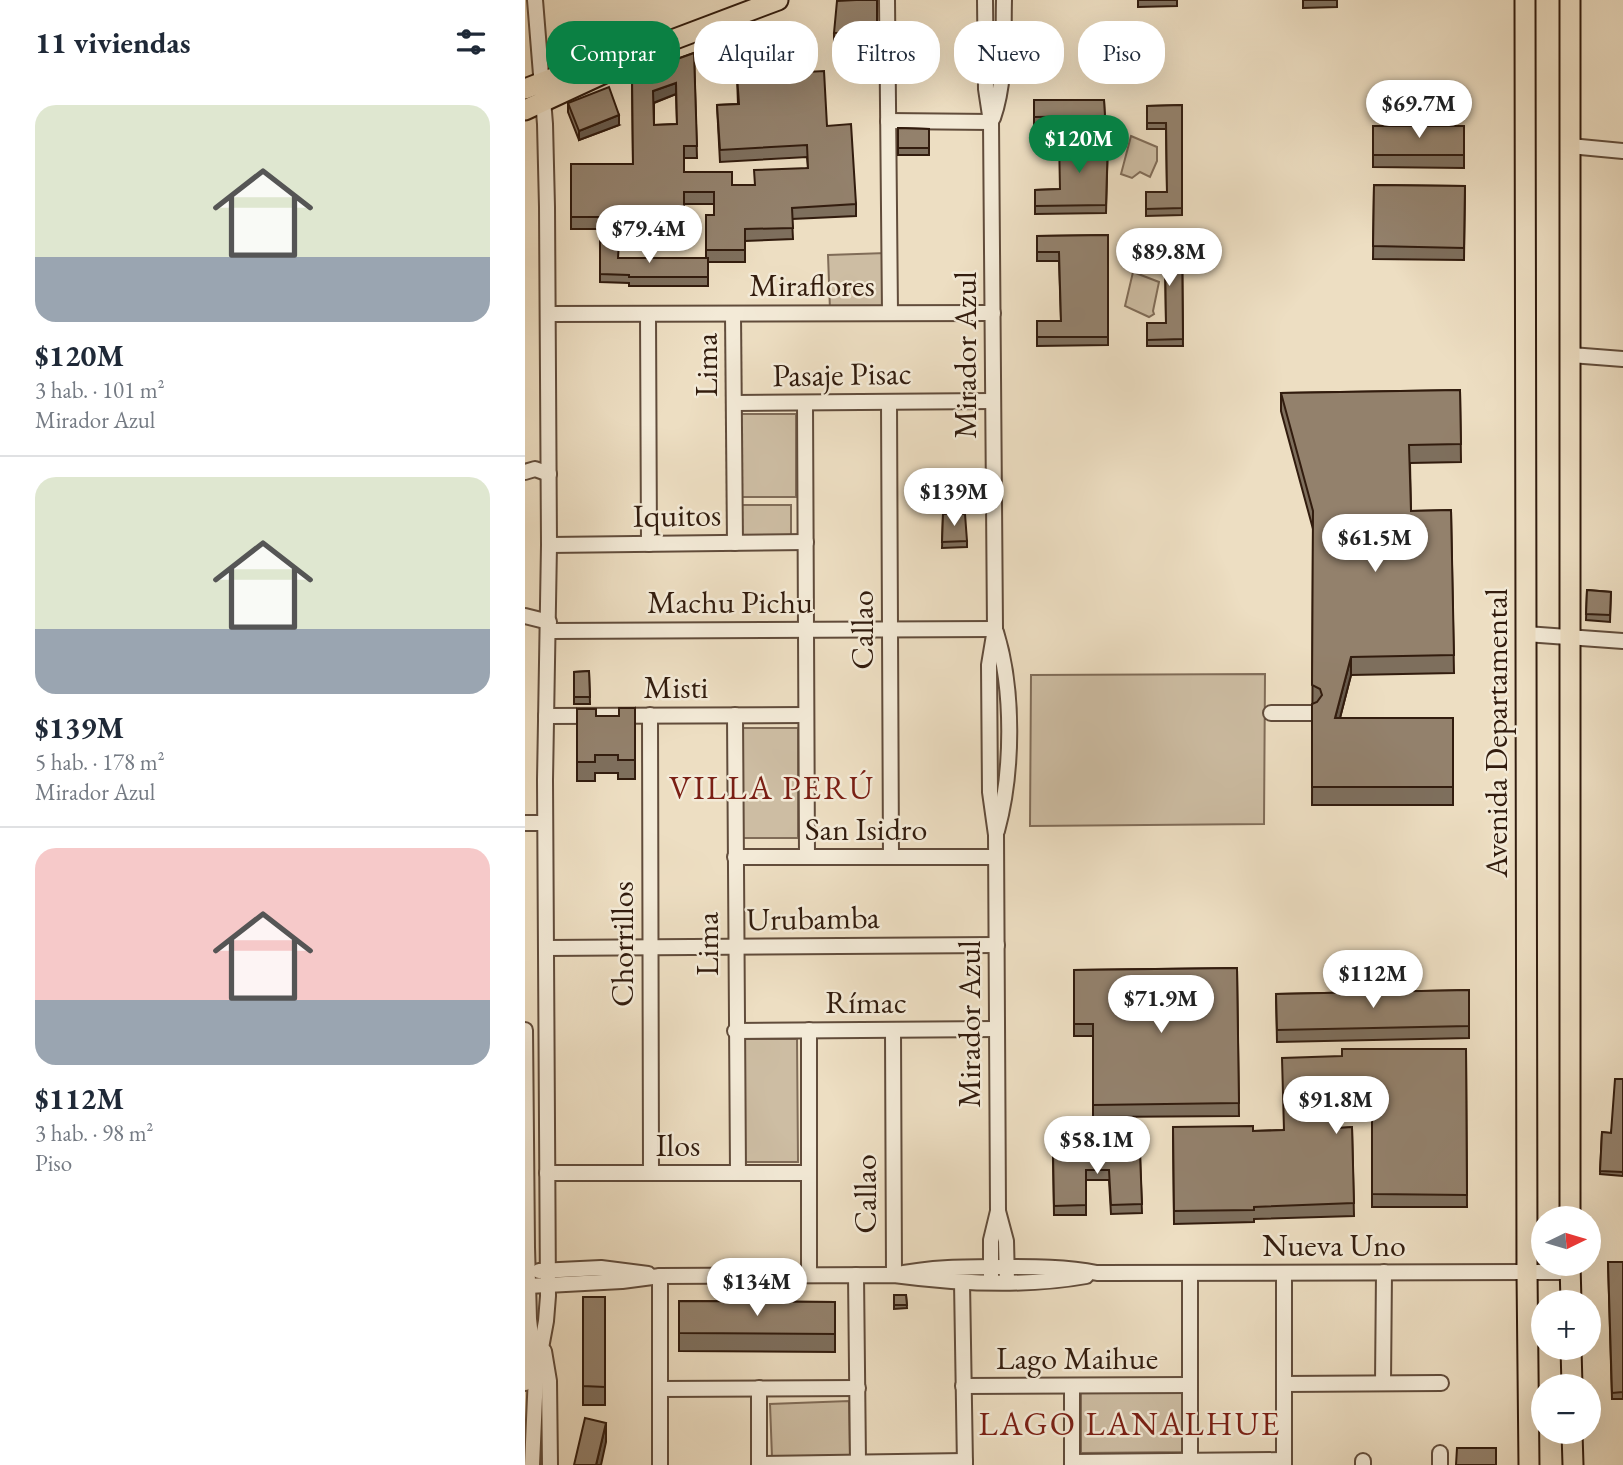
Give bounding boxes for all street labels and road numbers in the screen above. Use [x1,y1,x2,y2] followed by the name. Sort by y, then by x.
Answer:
[749,264,875,306] street label: Miraflores
[944,271,986,439] street label: Mirador Azul
[685,333,727,397] street label: Lima
[772,352,912,396] street label: Pasaje Pisac
[632,493,722,537] street label: Iquitos
[647,581,813,623] street label: Machu Pichu
[1475,588,1517,879] street label: Avenida Departamental
[841,590,883,670] street label: Callao
[644,666,709,708] street label: Misti
[805,808,927,850] street label: San Isidro
[601,881,643,1007] street label: Chorrillos
[746,896,880,940] street label: Urubamba
[686,912,728,976] street label: Lima
[948,940,990,1108] street label: Mirador Azul
[825,981,907,1023] street label: Rímac
[656,1124,700,1166] street label: Ilos
[844,1154,886,1234] street label: Callao
[1262,1224,1406,1266] street label: Nueva Uno
[996,1337,1158,1379] street label: Lago Maihue

